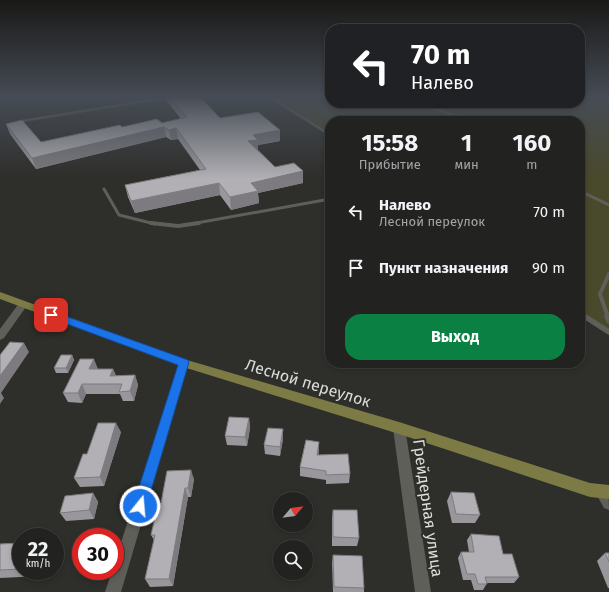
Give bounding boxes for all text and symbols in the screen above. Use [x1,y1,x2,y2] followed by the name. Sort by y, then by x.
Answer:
[411,38,470,71] text: 70 m
[345,40,397,92] icon: left
[411,72,474,94] text: Налево
[361,129,418,157] text: 15:58
[461,129,472,157] text: 1
[513,129,551,157] text: 160
[359,157,421,172] text: Прибытие
[455,157,479,172] text: мин
[526,157,537,172] text: m
[379,196,431,214] text: Налево
[345,201,367,223] icon: left
[533,203,565,221] text: 70 m
[379,214,485,229] text: Лесной переулок
[345,257,367,279] icon: arrive
[379,259,508,277] text: Пункт назначения
[532,259,565,277] text: 90 m
[34,298,68,332] pin
[40,304,62,326] icon: arrive
[345,314,565,360] button: Выход
[243,355,374,411] street label: Лесной переулок
[409,438,447,578] street label: Грейдерная улица
[119,485,161,527] position arrow
[273,492,313,532] north arrow
[273,492,313,580] map controls
[72,528,124,580] speed limit sign: 30
[28,537,48,561] text: 22
[273,540,313,580] button: search
[26,558,50,570] text: km/h

